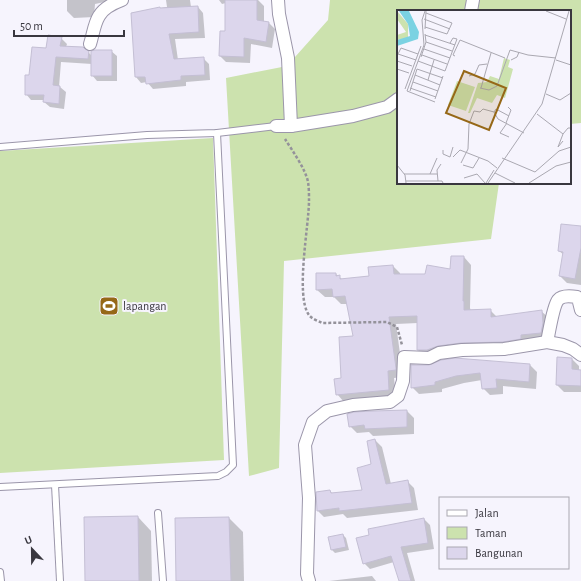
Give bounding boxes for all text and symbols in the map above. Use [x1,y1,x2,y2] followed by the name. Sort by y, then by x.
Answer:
[397,10,571,184] inset map
[14,12,124,38] scale bar
[20,20,43,32] text: 50 m
[98,295,120,317] sports icon: lapangan
[123,300,167,312] place label: lapangan
[439,497,569,569] legend
[475,507,499,519] text: Jalan
[475,527,507,539] text: Taman
[12,529,52,569] north arrow
[23,534,34,547] text: U
[475,547,523,559] text: Bangunan

